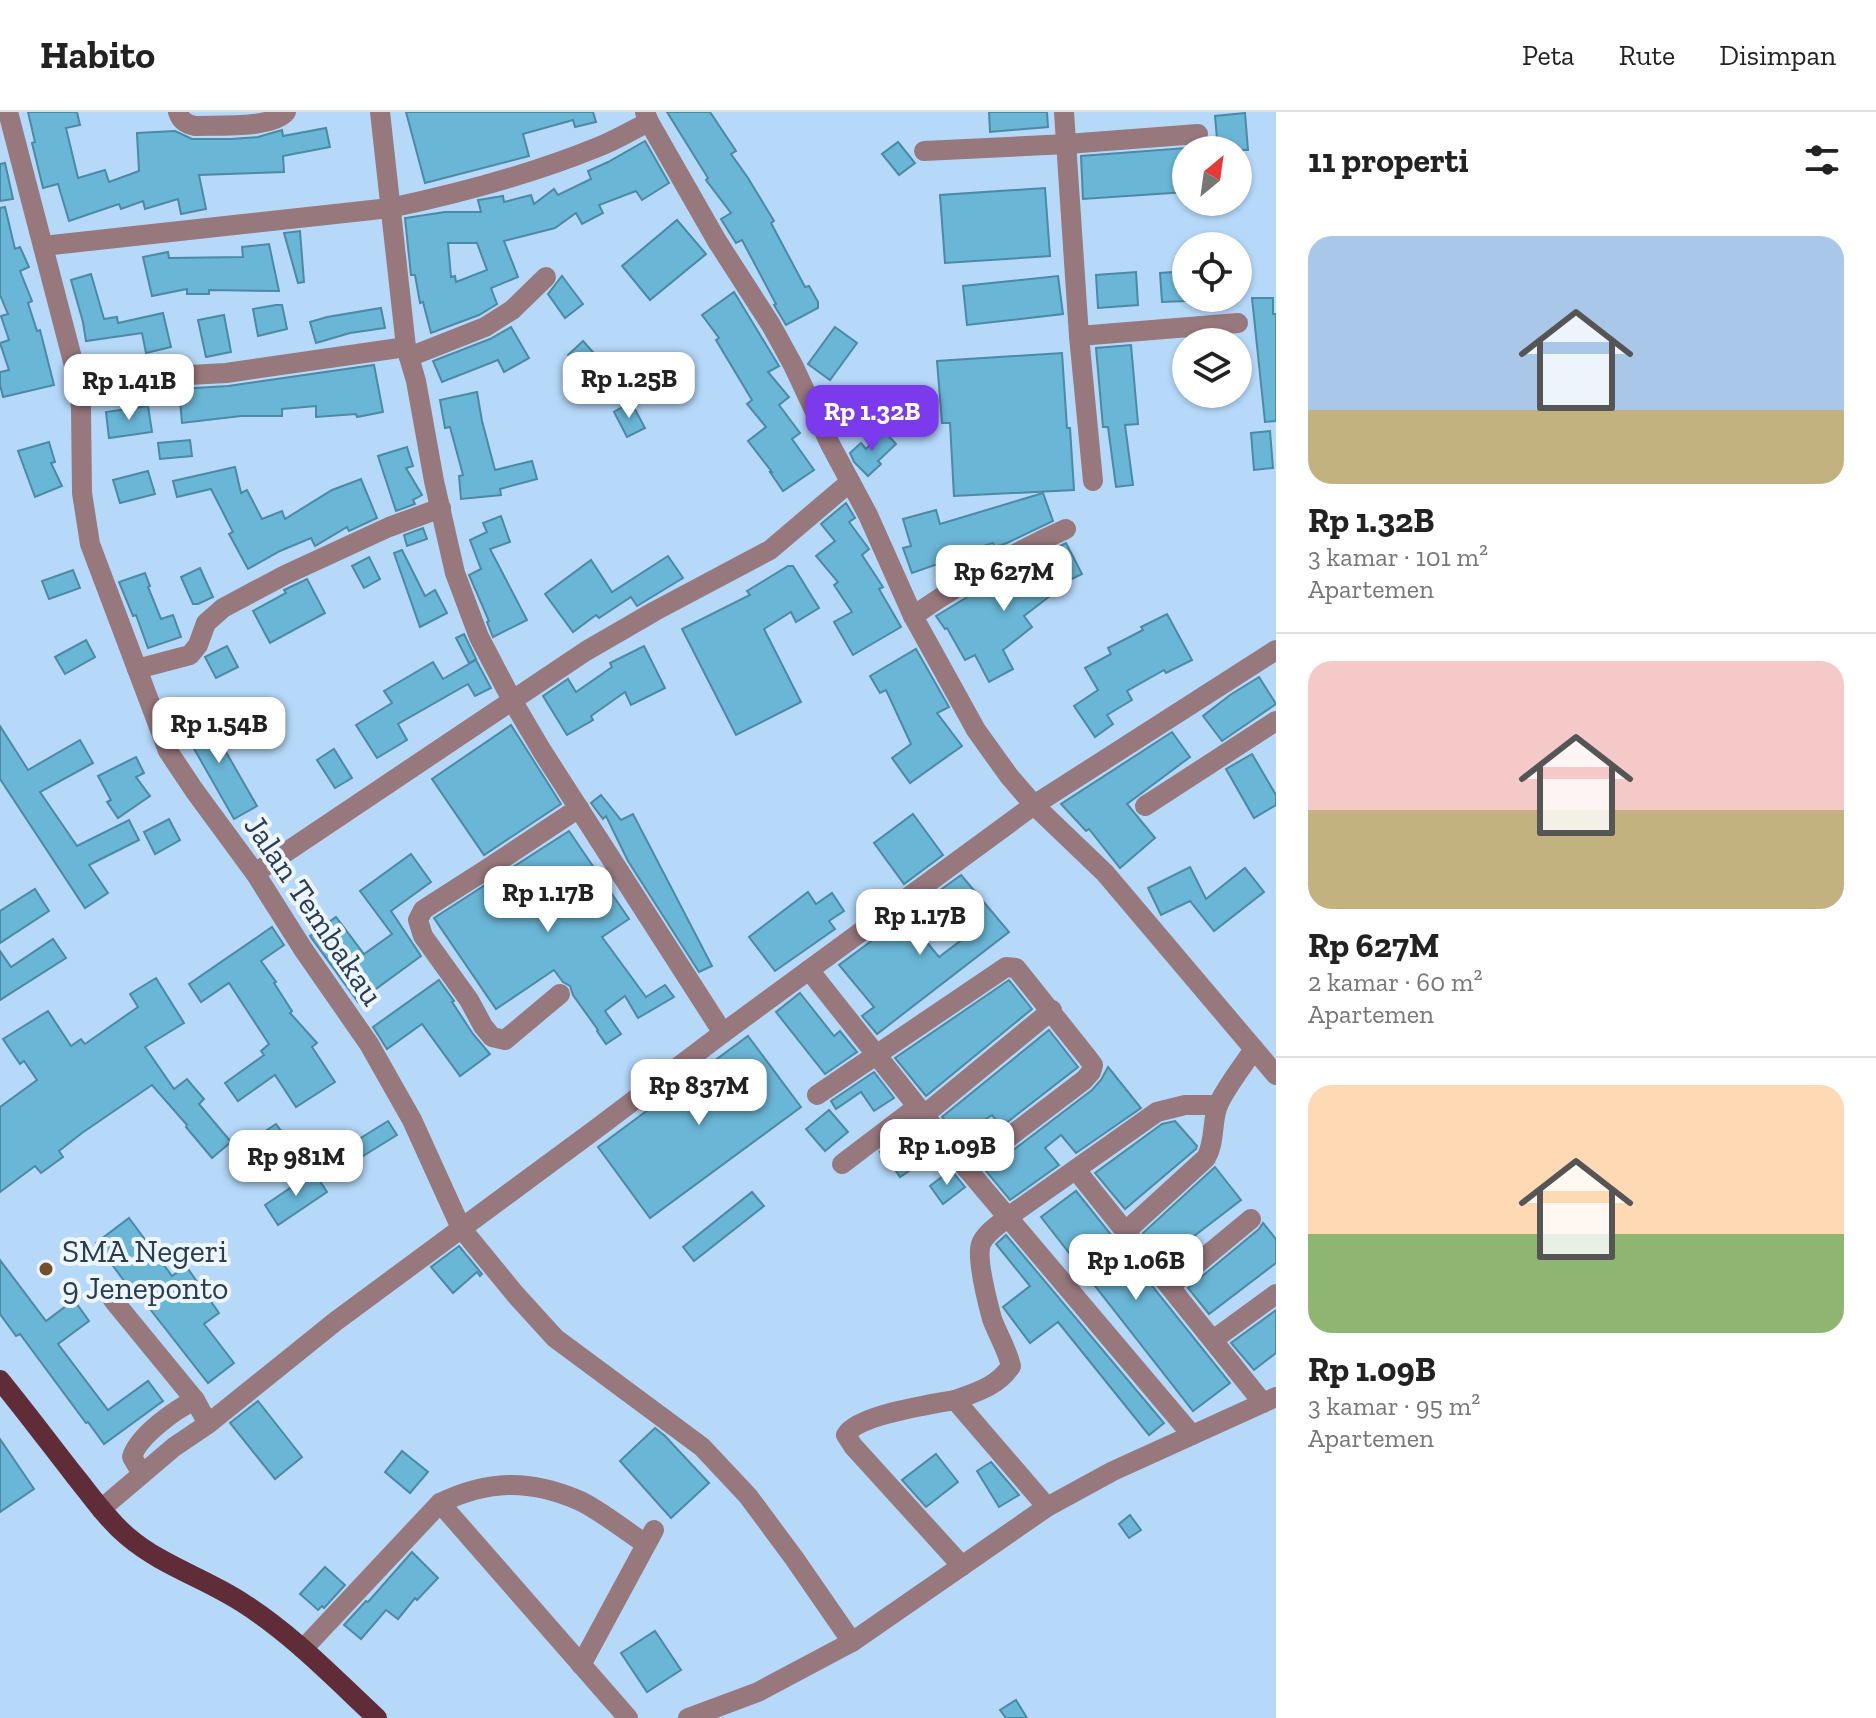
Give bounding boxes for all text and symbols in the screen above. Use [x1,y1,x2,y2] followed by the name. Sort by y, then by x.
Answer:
[40,32,155,78] text: Habito
[1522,39,1575,72] text: Peta
[1619,39,1675,72] text: Rute
[1719,39,1836,72] text: Disimpan
[1172,136,1252,216] north arrow
[1172,136,1252,408] map controls
[1800,138,1844,182] icon: filters
[1308,140,1469,181] text: 11 properti
[1172,232,1252,312] button: locate
[1504,288,1648,432] icon: home
[1172,328,1252,408] button: layers
[546,352,712,420] pin: Rp 1.25B
[46,354,212,422] pin: Rp 1.41B
[581,362,677,394] text: Rp 1.25B
[82,364,176,396] text: Rp 1.41B
[789,385,955,453] pin: Rp 1.32B
[824,395,920,427] text: Rp 1.32B
[1308,500,1434,541] text: Rp 1.32B
[1308,541,1488,573] text: 3 kamar · 101 m²
[930,545,1078,613] pin: Rp 627M
[954,555,1054,587] text: Rp 627M
[1308,573,1434,605] text: Apartemen
[136,697,302,765] pin: Rp 1.54B
[170,707,268,739] text: Rp 1.54B
[1504,713,1648,857] icon: home
[236,808,392,1012] street label: Jalan Tembakau
[465,866,631,934] pin: Rp 1.17B
[502,876,594,908] text: Rp 1.17B
[837,889,1003,957] pin: Rp 1.17B
[874,899,966,931] text: Rp 1.17B
[1308,925,1439,966] text: Rp 627M
[1308,966,1483,998] text: 2 kamar · 60 m²
[1308,998,1434,1030] text: Apartemen
[625,1059,773,1127] pin: Rp 837M
[649,1069,749,1101] text: Rp 837M
[864,1119,1030,1187] pin: Rp 1.09B
[898,1129,996,1161] text: Rp 1.09B
[222,1130,370,1198] pin: Rp 981M
[1504,1137,1648,1281] icon: home
[247,1140,345,1172] text: Rp 981M
[62,1232,229,1307] place label: SMA Negeri 9 Jeneponto
[1053,1234,1219,1302] pin: Rp 1.06B
[1087,1244,1185,1276] text: Rp 1.06B
[37,1260,55,1278] marker: SMA Negeri 9 Jeneponto
[1308,1349,1436,1390] text: Rp 1.09B
[1308,1390,1480,1422] text: 3 kamar · 95 m²
[1308,1422,1434,1454] text: Apartemen

